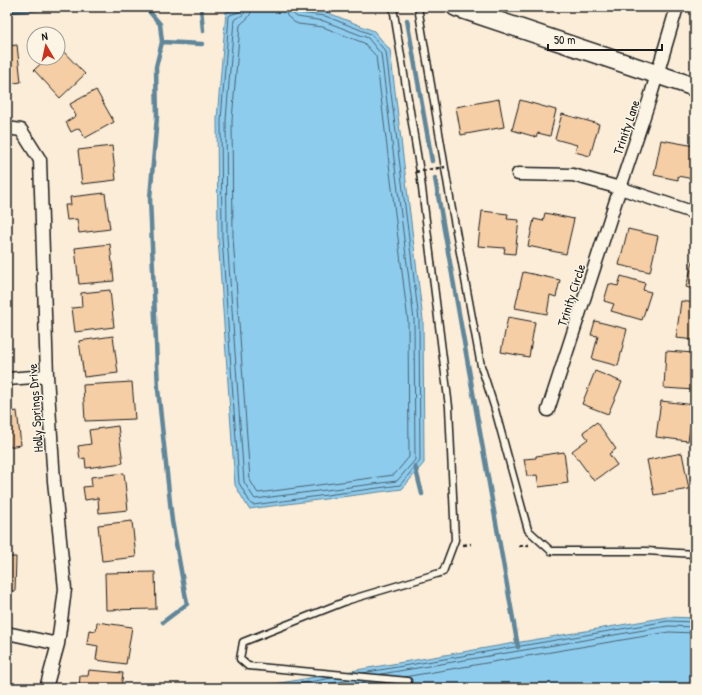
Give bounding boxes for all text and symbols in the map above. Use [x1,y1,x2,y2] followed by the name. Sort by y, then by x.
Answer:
[26,26,66,66] north arrow
[548,26,662,52] scale bar
[40,29,49,43] text: N
[554,31,575,48] text: 50 m
[608,97,644,157] street label: Trinity Lane
[552,262,590,328] street label: Trinity Circle
[23,363,47,453] street label: Holly Springs Drive

